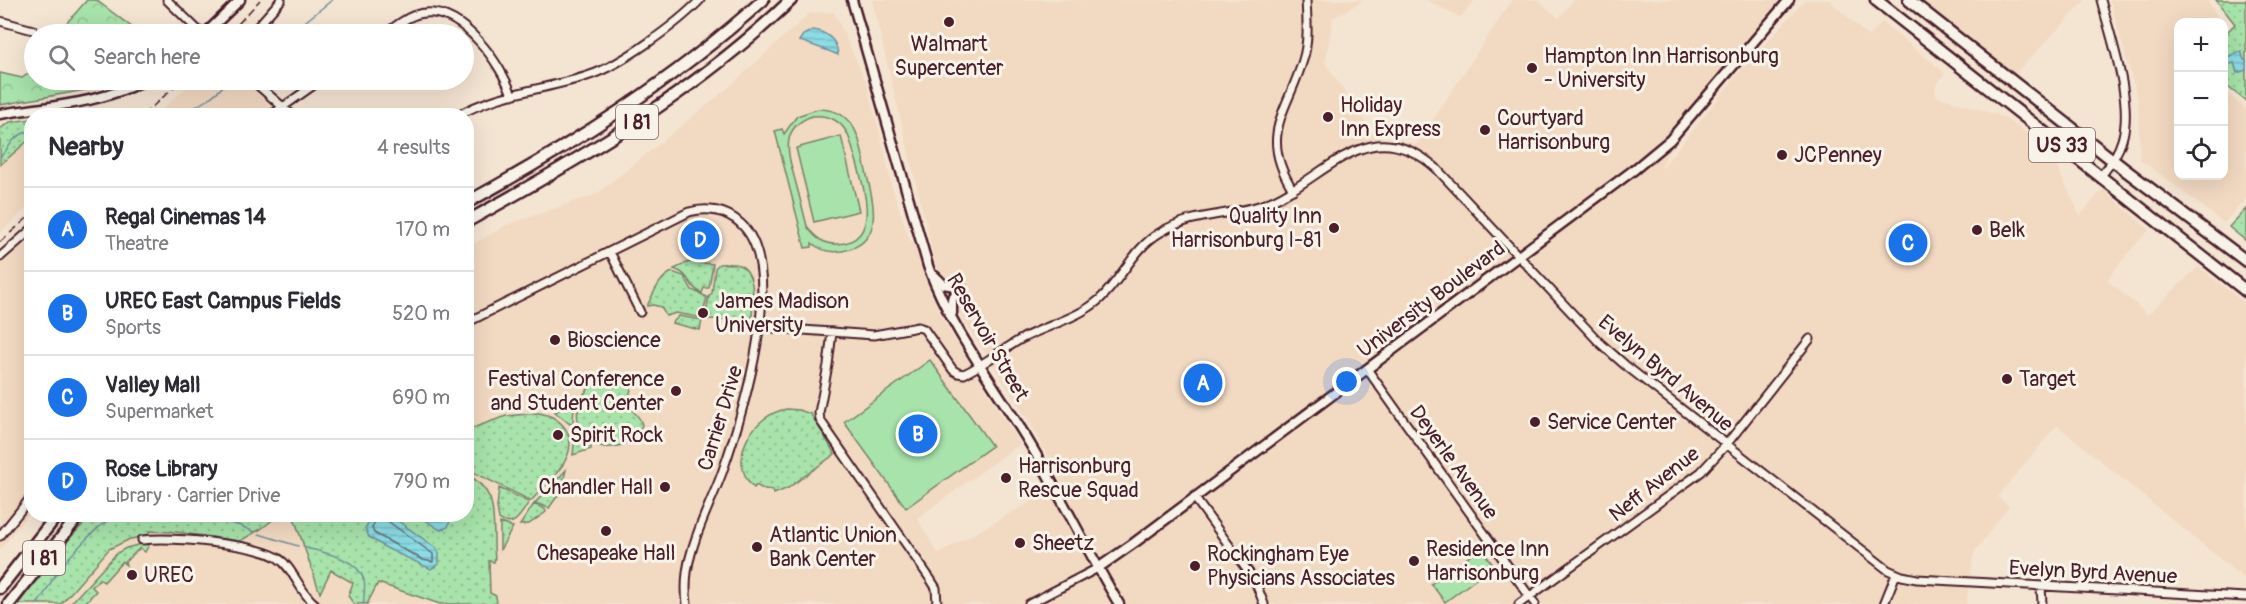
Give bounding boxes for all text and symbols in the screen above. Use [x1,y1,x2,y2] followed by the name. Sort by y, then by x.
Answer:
[942,15,956,29] marker: Walmart Supercenter
[2174,18,2228,180] map controls
[2174,18,2228,72] button: +
[24,24,474,90] search box
[894,31,1004,82] place label: Walmart Supercenter
[45,41,78,74] icon: search
[93,43,200,71] text: Search here
[1544,43,1779,94] place label: Hampton Inn Harrisonburg - University
[1525,61,1539,75] marker: Hampton Inn Harrisonburg - University
[2174,72,2228,126] button: −
[1340,92,1441,143] place label: Holiday Inn Express
[616,105,658,139] road number: I 81
[1497,105,1610,156] place label: Courtyard Harrisonburg
[1321,110,1335,124] marker: Holiday Inn Express
[1478,123,1492,137] marker: Courtyard Harrisonburg
[2174,126,2228,180] button: locate
[2029,128,2095,162] road number: US 33
[48,131,124,163] text: Nearby
[377,135,450,160] text: 4 results
[1794,142,1882,169] place label: JCPenney
[1775,148,1789,162] marker: JCPenney
[105,203,266,231] text: Regal Cinemas 14
[1171,203,1322,254] place label: Quality Inn Harrisonburg I-81
[61,217,74,242] text: A
[396,217,450,242] text: 170 m
[1989,217,2025,244] place label: Belk
[680,218,720,262] pin: D
[1888,220,1928,266] pin: C
[1327,221,1341,235] marker: Quality Inn Harrisonburg I-81
[1970,223,1984,237] marker: Belk
[105,231,169,256] text: Theatre
[1352,235,1511,364] street label: University Boulevard
[940,268,1035,406] street label: Reservoir Street
[105,287,341,315] text: UREC East Campus Fields
[715,288,849,339] place label: James Madison University
[62,301,73,326] text: B
[392,301,450,326] text: 520 m
[696,306,710,320] marker: James Madison University
[1592,309,1739,438] street label: Evelyn Byrd Avenue
[105,315,161,340] text: Sports
[567,327,661,354] place label: Bioscience
[548,333,562,347] marker: Bioscience
[1184,360,1222,406] pin: A
[692,362,749,474] street label: Carrier Drive
[487,366,665,417] place label: Festival Conference and Student Center
[2019,366,2077,393] place label: Target
[1332,367,1361,396] your location
[105,371,200,399] text: Valley Mall
[2000,372,2014,386] marker: Target
[669,384,683,398] marker: Festival Conference and Student Center
[61,385,74,410] text: C
[392,385,450,410] text: 690 m
[105,399,214,424] text: Supermarket
[1403,400,1504,525] street label: Deyerle Avenue
[1547,409,1677,436] place label: Service Center
[898,412,938,456] pin: B
[1528,415,1542,429] marker: Service Center
[570,422,663,449] place label: Spirit Rock
[551,428,565,442] marker: Spirit Rock
[1604,440,1705,528] street label: Neff Avenue
[1018,453,1139,504] place label: Harrisonburg Rescue Squad
[105,455,217,483] text: Rose Library
[61,469,74,494] text: D
[393,469,450,494] text: 790 m
[999,471,1013,485] marker: Harrisonburg Rescue Squad
[538,474,653,501] place label: Chandler Hall
[658,480,672,494] marker: Chandler Hall
[105,483,280,508] text: Library · Carrier Drive
[769,522,897,573] place label: Atlantic Union Bank Center
[599,524,613,538] marker: Chesapeake Hall
[1032,530,1094,557] place label: Sheetz
[1013,536,1027,550] marker: Sheetz
[1426,536,1549,587] place label: Residence Inn Harrisonburg
[536,540,676,567] place label: Chesapeake Hall
[750,540,764,554] marker: Atlantic Union Bank Center
[23,541,65,575] road number: I 81
[1207,541,1396,592] place label: Rockingham Eye Physicians Associates
[1407,554,1421,568] marker: Residence Inn Harrisonburg
[2008,555,2178,590] street label: Evelyn Byrd Avenue
[1188,559,1202,573] marker: Rockingham Eye Physicians Associates
[144,562,194,589] place label: UREC
[125,568,139,582] marker: UREC

